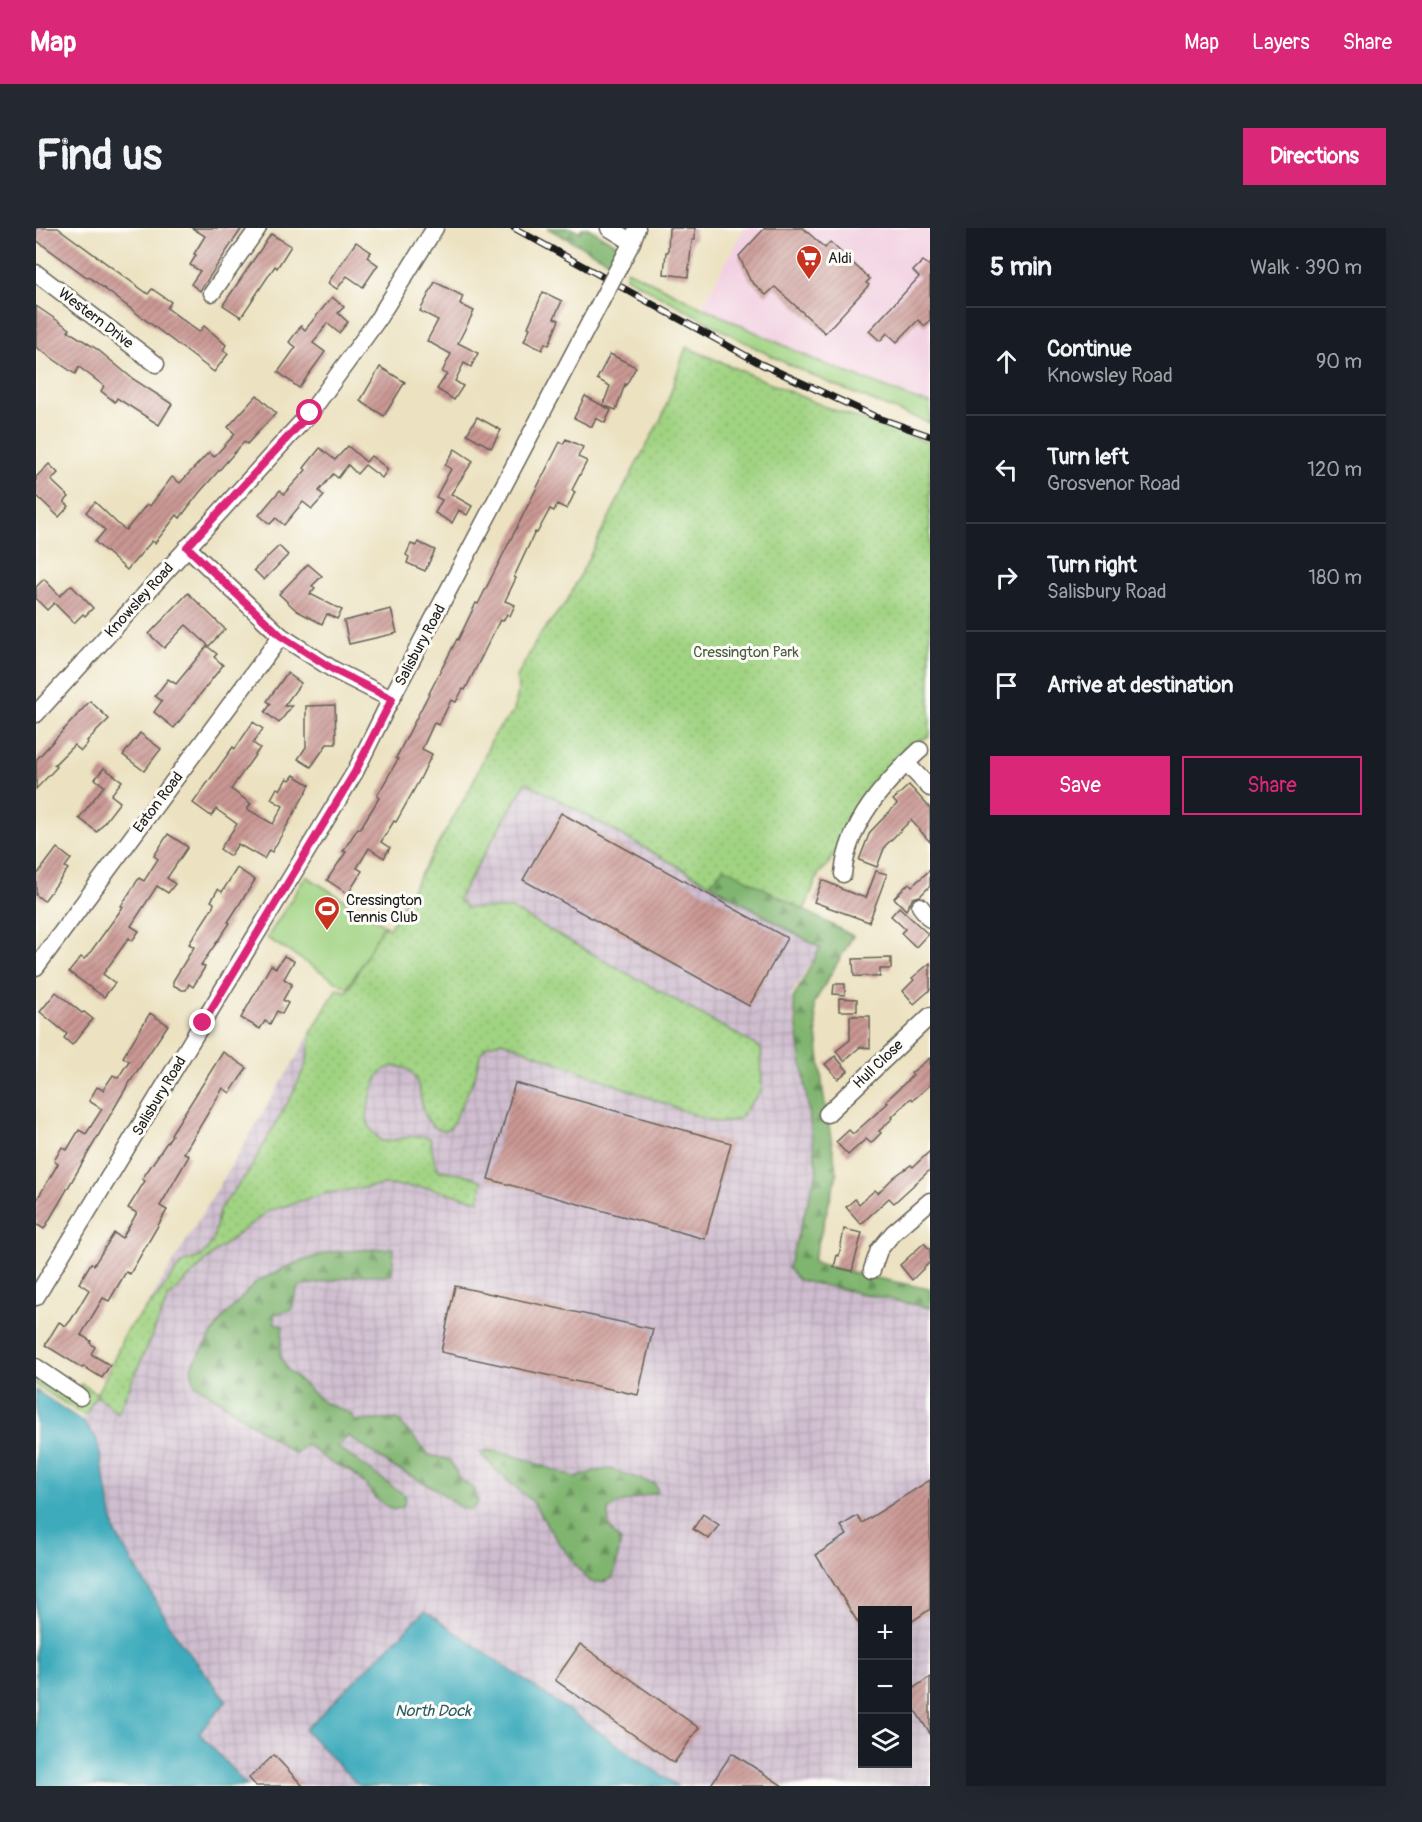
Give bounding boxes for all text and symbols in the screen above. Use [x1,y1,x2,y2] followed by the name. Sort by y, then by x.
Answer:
[30,25,76,60] text: Map
[1184,29,1219,56] text: Map
[1252,29,1310,56] text: Layers
[1343,29,1392,56] text: Share
[1243,128,1386,185] button: Directions
[36,130,162,182] text: Find us
[794,243,824,281] supermarket icon: Aldi
[828,249,852,268] place label: Aldi
[990,251,1052,283] text: 5 min
[1250,255,1362,280] text: Walk · 390 m
[54,284,138,353] street label: Western Drive
[1047,335,1131,363] text: Continue
[990,345,1023,378] icon: ahead
[1316,349,1362,374] text: 90 m
[1047,363,1173,388] text: Knowsley Road
[296,399,322,425] route start
[1047,443,1129,471] text: Turn left
[990,453,1023,486] icon: left
[1307,457,1362,482] text: 120 m
[1047,471,1181,496] text: Grosvenor Road
[1047,551,1137,579] text: Turn right
[101,559,178,642] street label: Knowsley Road
[990,561,1023,594] icon: right
[1308,565,1362,590] text: 180 m
[1047,579,1167,604] text: Salisbury Road
[391,601,450,689] street label: Salisbury Road
[693,643,800,662] park label: Cressington Park
[990,669,1023,702] icon: arrive
[1047,671,1233,699] text: Arrive at destination
[990,756,1170,815] button: Save
[1182,756,1362,815] button: Share
[129,768,187,836] street label: Eaton Road
[346,891,422,927] place label: Cressington Tennis Club
[312,894,342,932] sports icon: Cressington Tennis Club
[189,1009,215,1035] route end
[849,1035,908,1093] street label: Hull Close
[128,1053,191,1140] street label: Salisbury Road
[858,1606,912,1768] map controls
[858,1606,912,1660] button: +
[858,1660,912,1714] button: −
[395,1701,472,1721] water label: North Dock
[858,1714,912,1768] button: layers

